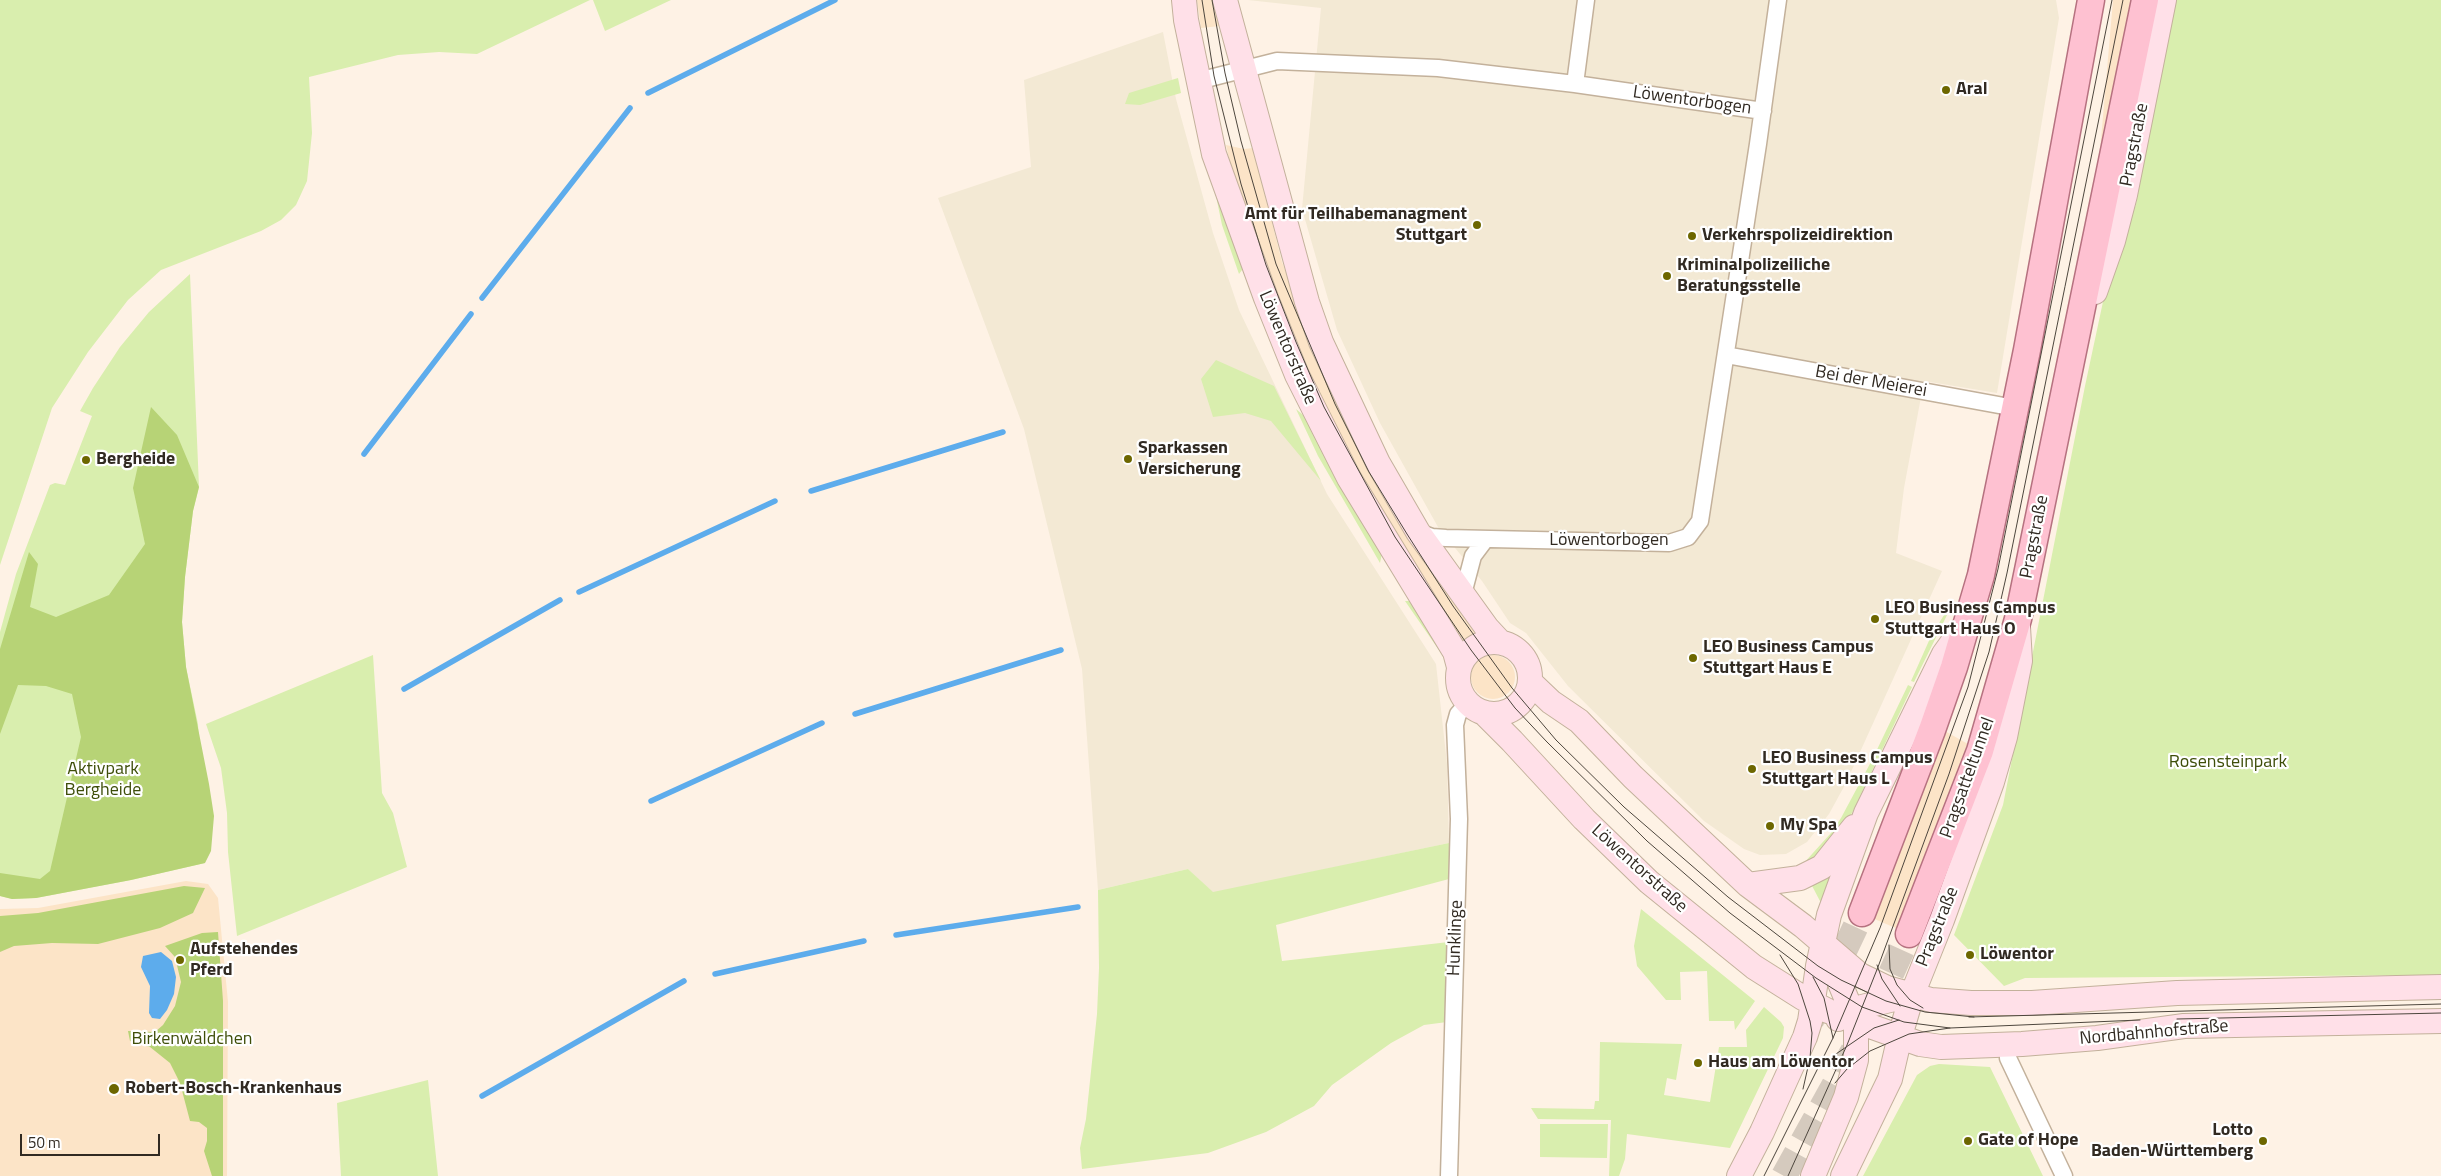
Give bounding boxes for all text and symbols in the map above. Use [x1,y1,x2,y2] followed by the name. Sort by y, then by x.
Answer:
[1956,79,1988,101] place label: Aral
[1631,82,1753,120] street label: Löwentorbogen
[1940,84,1952,96] marker: Aral
[2116,101,2154,189] street label: Pragstraße
[1245,204,1467,246] place label: Amt für Teilhabemanagment Stuttgart
[1471,219,1483,231] marker: Amt für Teilhabemanagment Stuttgart
[1702,225,1893,247] place label: Verkehrspolizeidirektion
[1686,230,1698,242] marker: Verkehrspolizeidirektion
[1677,255,1830,298] place label: Kriminalpolizeiliche Beratungsstelle
[1661,270,1673,282] marker: Kriminalpolizeiliche Beratungsstelle
[1253,288,1321,408] street label: Löwentorstraße
[1813,362,1929,402] street label: Bei der Meierei
[1138,438,1241,480] place label: Sparkassen Versicherung
[96,449,175,471] place label: Bergheide
[1122,453,1134,465] marker: Sparkassen Versicherung
[80,454,92,466] marker: Bergheide
[2016,493,2054,581] street label: Pragstraße
[1549,530,1669,552] street label: Löwentorbogen
[1885,598,2056,640] place label: LEO Business Campus Stuttgart Haus O
[1869,613,1881,625] marker: LEO Business Campus Stuttgart Haus O
[1703,637,1874,680] place label: LEO Business Campus Stuttgart Haus E
[1687,652,1699,664] marker: LEO Business Campus Stuttgart Haus E
[1936,715,2000,841] street label: Pragsatteltunnel
[1762,748,1933,791] place label: LEO Business Campus Stuttgart Haus L
[2169,752,2287,774] park label: Rosensteinpark
[65,759,141,802] park label: Aktivpark Bergheide
[1746,763,1758,775] marker: LEO Business Campus Stuttgart Haus L
[1780,815,1837,837] place label: My Spa
[1587,820,1691,918] street label: Löwentorstraße
[1764,820,1776,832] marker: My Spa
[1912,884,1964,970] street label: Pragstraße
[1444,900,1468,976] street label: Hunklinge
[190,939,298,982] place label: Aufstehendes Pferd
[1980,944,2054,966] place label: Löwentor
[1964,949,1976,961] marker: Löwentor
[174,954,186,966] marker: Aufstehendes Pferd
[2079,1016,2229,1050] street label: Nordbahnhofstraße
[132,1029,252,1051] park label: Birkenwäldchen
[1708,1052,1854,1074] place label: Haus am Löwentor
[1692,1057,1704,1069] marker: Haus am Löwentor
[125,1078,342,1100] place label: Robert-Bosch-Krankenhaus
[107,1082,121,1096] marker: Robert-Bosch-Krankenhaus
[2091,1120,2253,1162] place label: Lotto Baden-Württemberg
[22,1124,162,1156] scale bar
[1978,1130,2078,1152] place label: Gate of Hope
[28,1131,61,1154] text: 50 m
[1962,1135,1974,1147] marker: Gate of Hope
[2257,1135,2269,1147] marker: Lotto Baden-Württemberg

